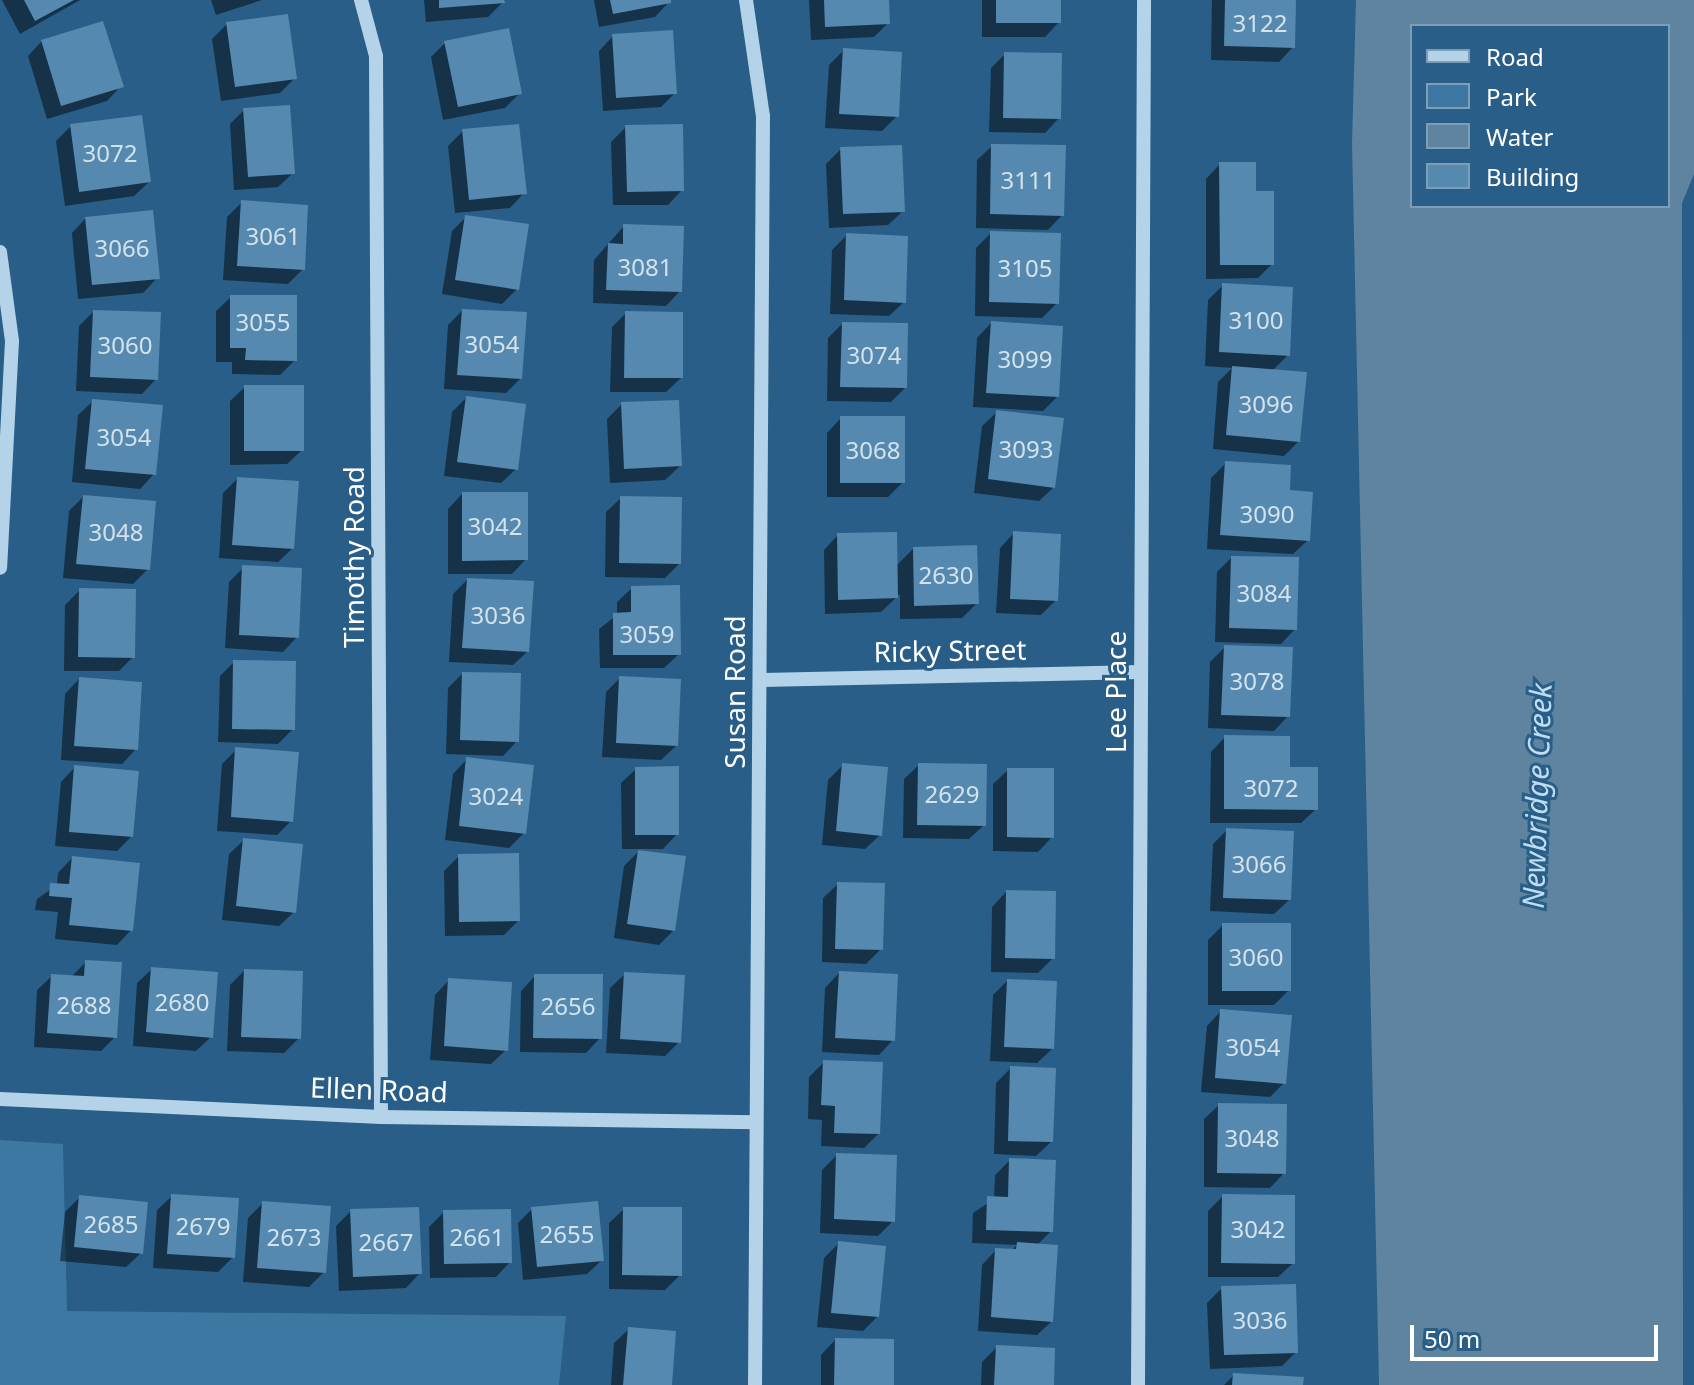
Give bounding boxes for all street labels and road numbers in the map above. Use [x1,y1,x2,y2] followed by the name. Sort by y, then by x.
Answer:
[336,466,370,648] street label: Timothy Road
[717,615,751,769] street label: Susan Road
[1098,631,1132,753] street label: Lee Place
[873,632,1027,668] street label: Ricky Street
[310,1070,448,1108] street label: Ellen Road

